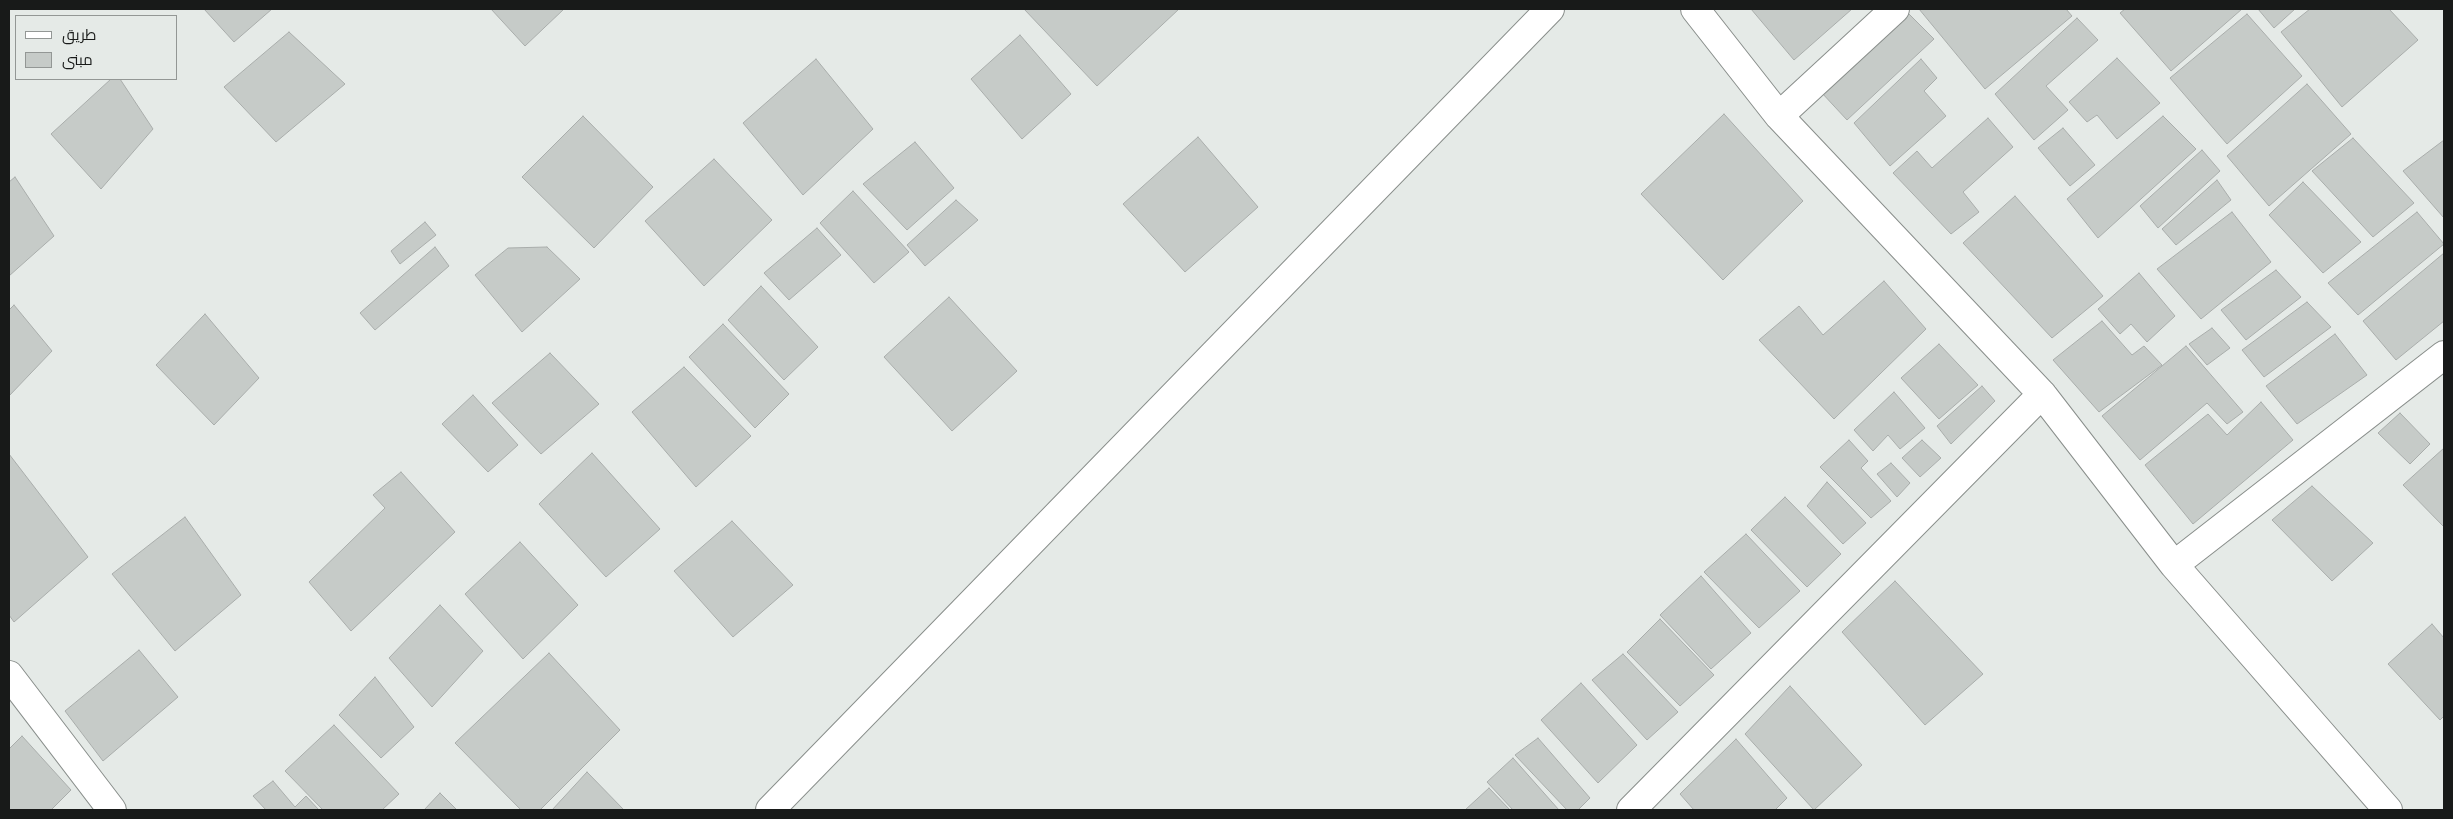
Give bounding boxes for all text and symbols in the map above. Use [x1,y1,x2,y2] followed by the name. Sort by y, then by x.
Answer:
[15,15,178,80] legend
[62,25,96,43] text: طريق
[62,50,93,68] text: مبنى

